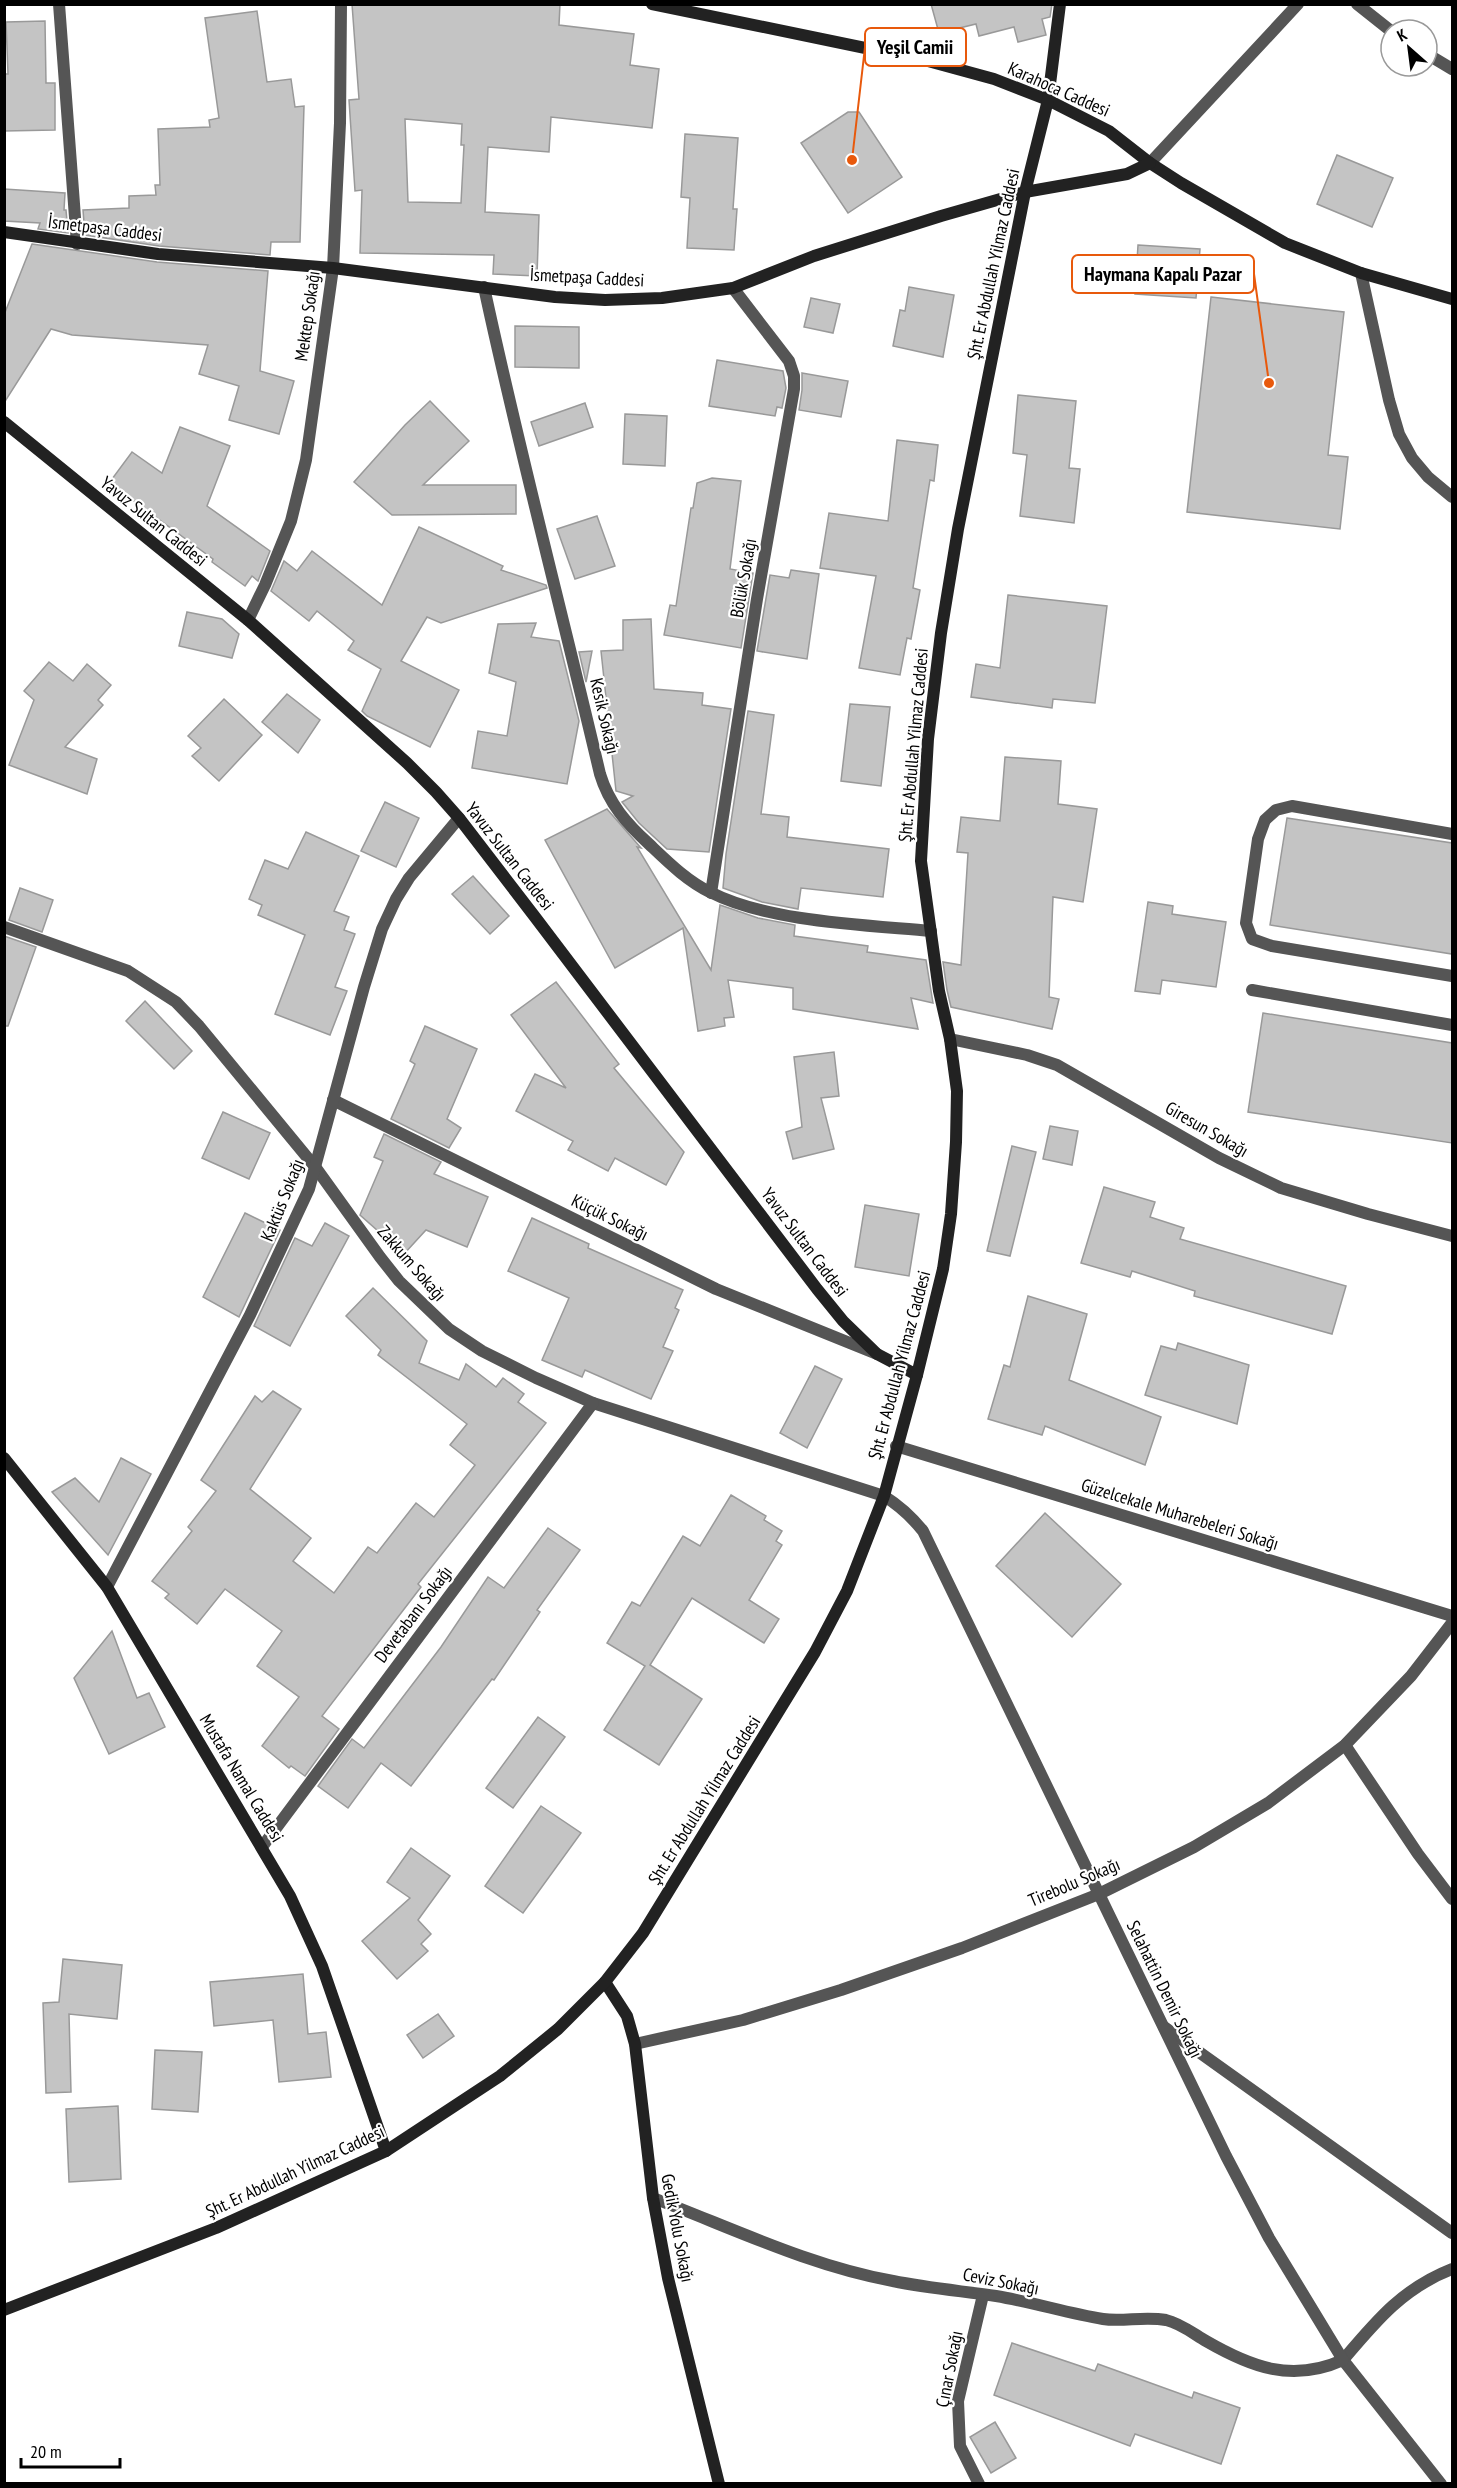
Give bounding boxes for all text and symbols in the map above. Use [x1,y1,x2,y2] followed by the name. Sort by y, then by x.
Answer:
[1379,18,1439,78] north arrow
[1394,24,1411,46] text: K
[865,28,966,66] callout: Yeşil Camii
[876,34,953,60] text: Yeşil Camii
[1004,56,1114,122] street label: Karahoca Caddesi
[962,166,1024,362] street label: Şht. Er Abdullah Yilmaz Caddesi
[47,210,163,246] street label: İsmetpaşa Caddesi
[1072,255,1254,293] callout: Haymana Kapalı Pazar
[1084,261,1242,287] text: Haymana Kapalı Pazar
[529,263,645,291] street label: İsmetpaşa Caddesi
[289,269,325,363] street label: Mektep Sokağı
[96,471,212,571] street label: Yavuz Sultan Caddesi
[725,537,761,619] street label: Bölük Sokağı
[893,647,933,843] street label: Şht. Er Abdullah Yilmaz Caddesi
[585,676,625,756] street label: Kesik Sokağı
[461,797,559,915] street label: Yavuz Sultan Caddesi
[1161,1096,1253,1162] street label: Giresun Sokağı
[255,1156,309,1244] street label: Kaktüs Sokağı
[756,1183,854,1301] street label: Yavuz Sultan Caddesi
[568,1189,652,1245] street label: Küçük Sokağı
[373,1220,451,1306] street label: Zakkum Sokağı
[863,1268,935,1462] street label: Şht. Er Abdullah Yilmaz Caddesi
[1078,1473,1282,1555] street label: Güzelcekale Muharebeleri Sokağı
[369,1561,457,1667] street label: Devetabanı Sokağı
[195,1710,289,1846] street label: Mustafa Namal Caddesi
[643,1711,765,1889] street label: Şht. Er Abdullah Yilmaz Caddesi
[1025,1852,1123,1912] street label: Tirebolu Sokağı
[1122,1917,1208,2061] street label: Selahattin Demir Sokağı
[202,2119,388,2223] street label: Şht. Er Abdullah Yilmaz Caddesi
[656,2172,700,2284] street label: Gedik Yolu Sokağı
[961,2262,1041,2300] street label: Ceviz Sokağı
[930,2329,968,2409] street label: Çınar Sokağı
[21,2431,120,2469] scale bar
[30,2440,62,2463] text: 20 m

